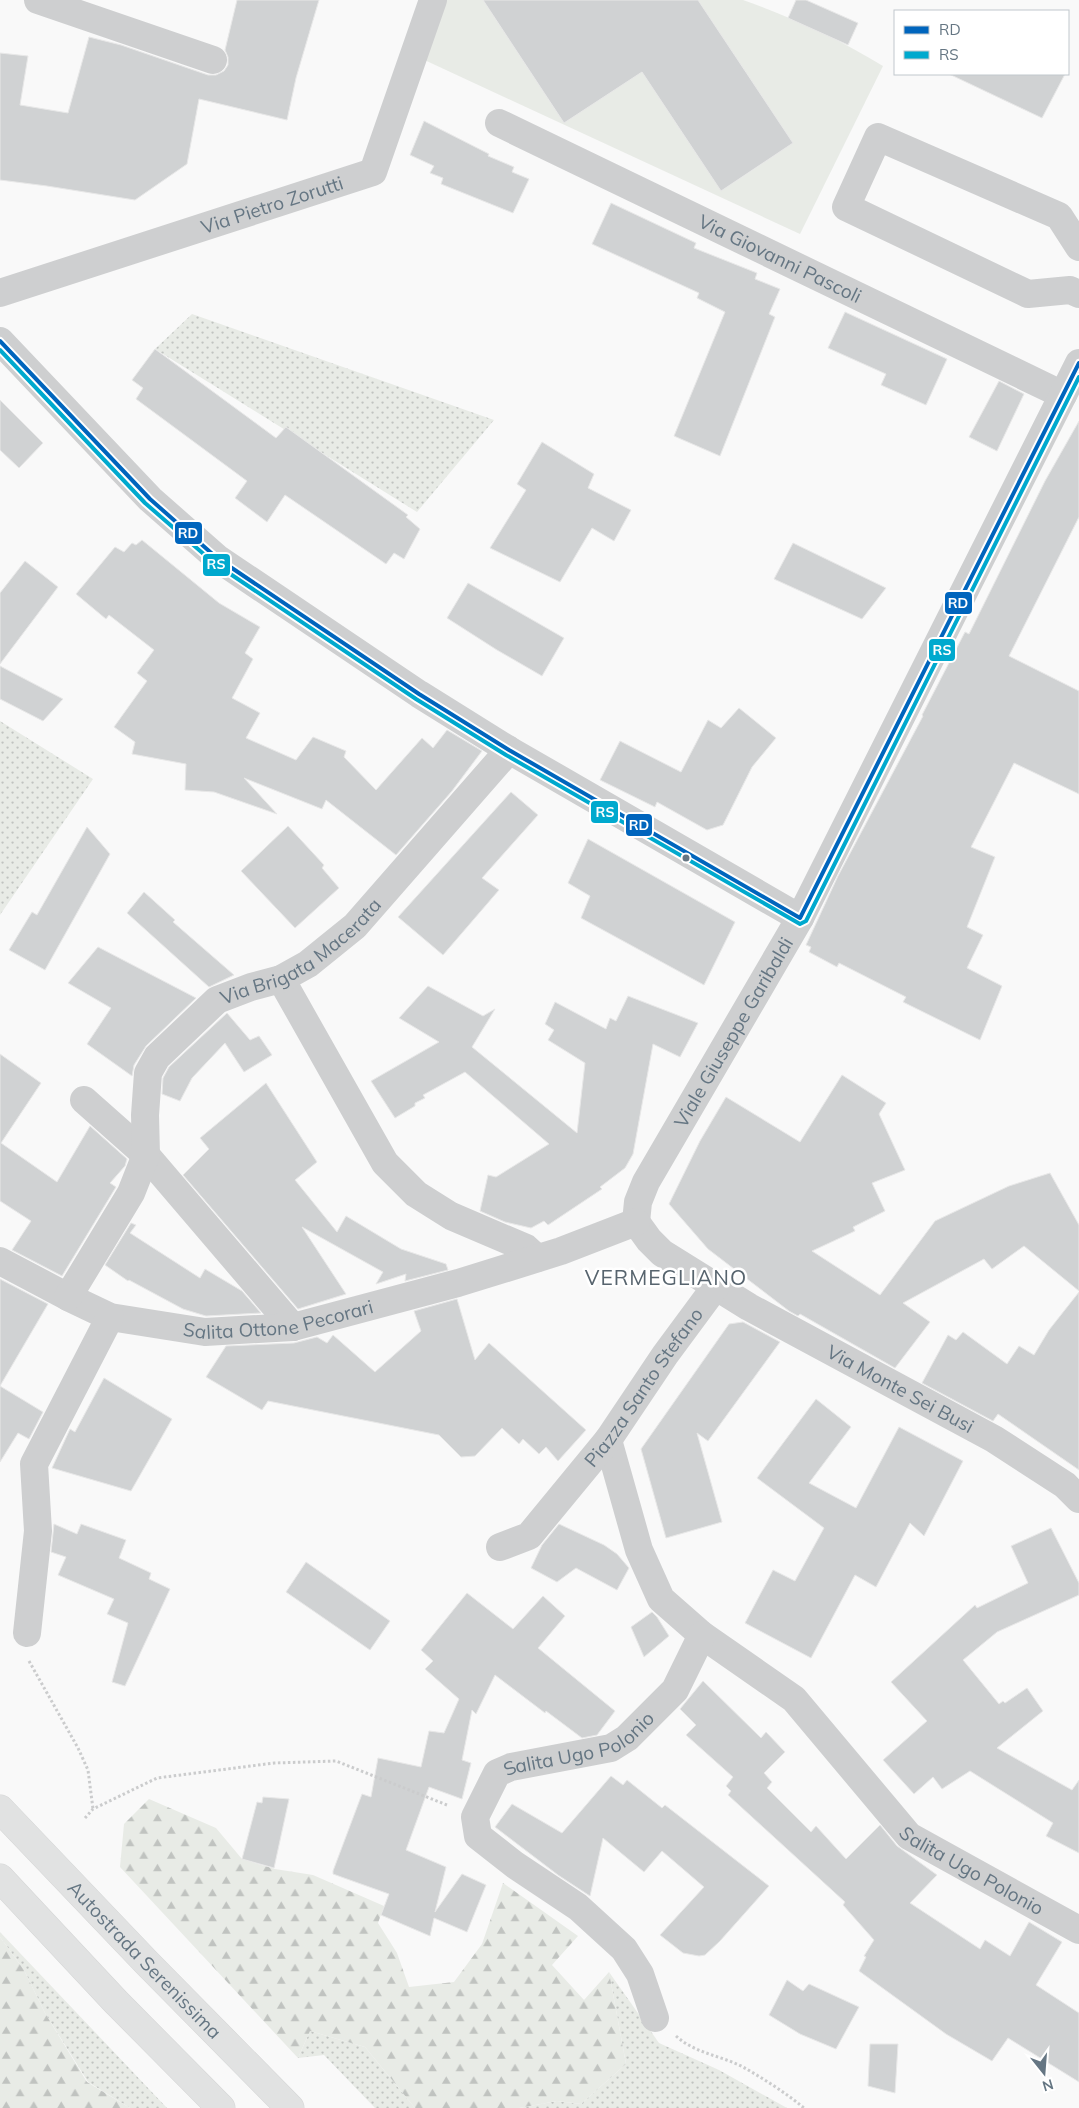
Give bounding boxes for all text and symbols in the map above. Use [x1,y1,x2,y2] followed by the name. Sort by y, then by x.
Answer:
[894,10,1069,75] legend
[939,20,961,39] text: RD
[939,45,959,64] text: RS
[198,170,346,239] street label: Via Pietro Zorutti
[695,209,866,308] street label: Via Giovanni Pascoli
[174,521,203,545] line badge: RD
[178,524,198,542] text: RD
[202,553,231,577] line badge: RS
[207,555,225,573] text: RS
[944,591,973,615] line badge: RD
[948,594,968,612] text: RD
[928,638,956,662] line badge: RS
[933,641,951,659] text: RS
[590,800,619,824] line badge: RS
[596,803,614,821] text: RS
[625,813,653,837] line badge: RD
[629,816,649,834] text: RD
[681,853,691,863] unlabelled marker
[217,893,386,1010] street label: Via Brigata Macerata
[668,933,798,1132] street label: Viale Giuseppe Garibaldi
[585,1264,747,1290] district label: VERMEGLIANO
[182,1294,376,1344] street label: Salita Ottone Pecorari
[579,1303,708,1472] street label: Piazza Santo Stefano
[823,1339,978,1438] street label: Via Monte Sei Busi
[499,1706,659,1781] street label: Salita Ugo Polonio
[894,1821,1048,1920] street label: Salita Ugo Polonio
[63,1876,227,2044] street label: Autostrada Serenissima
[1019,2048,1069,2098] north arrow
[1040,2075,1055,2096] text: N

